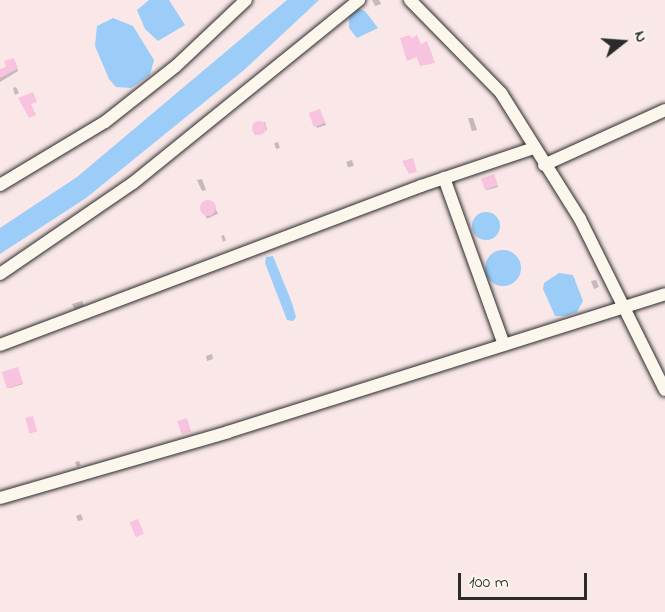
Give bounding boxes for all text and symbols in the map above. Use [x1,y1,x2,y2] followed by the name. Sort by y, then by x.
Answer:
[593,12,653,72] north arrow
[627,28,653,45] text: N
[461,561,590,599] scale bar
[469,570,509,596] text: 100 m

